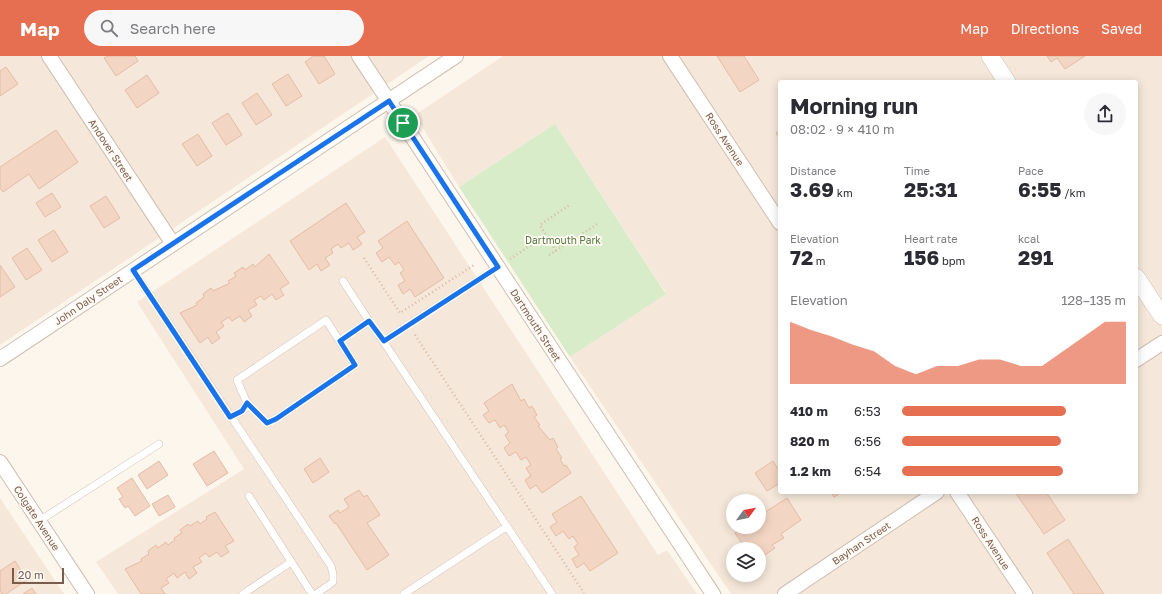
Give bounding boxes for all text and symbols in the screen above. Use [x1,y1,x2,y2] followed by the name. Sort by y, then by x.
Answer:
[84,10,364,46] search box
[20,17,60,40] text: Map
[98,17,120,39] icon: search
[130,19,216,37] text: Search here
[960,20,989,37] text: Map
[1011,20,1079,37] text: Directions
[1101,20,1142,37] text: Saved
[790,92,918,119] text: Morning run
[1084,93,1126,135] button: share
[386,106,420,140] pin
[703,110,747,168] street label: Ross Avenue
[392,112,414,134] icon: arrive
[86,117,136,183] street label: Andover Street
[790,121,894,137] text: 08:02 · 9 × 410 m
[790,164,836,177] text: Distance
[904,164,930,177] text: Time
[1018,164,1044,177] text: Pace
[790,177,834,201] text: 3.69
[904,177,957,201] text: 25:31
[1018,177,1062,201] text: 6:55
[834,186,853,199] text: km
[1062,186,1085,199] text: /km
[790,232,839,245] text: Elevation
[904,232,958,245] text: Heart rate
[1018,232,1040,245] text: kcal
[525,234,601,246] park label: Dartmouth Park
[790,245,813,269] text: 72
[904,245,939,269] text: 156
[1018,245,1053,269] text: 291
[813,254,826,267] text: m
[939,254,965,267] text: bpm
[52,273,124,327] street label: John Daly Street
[508,287,564,363] street label: Dartmouth Street
[790,292,848,308] text: Elevation
[1061,292,1126,308] text: 128–135 m
[790,403,828,419] text: 410 m
[854,403,881,419] text: 6:53
[790,433,829,449] text: 820 m
[854,433,881,449] text: 6:56
[790,463,831,479] text: 1.2 km
[854,463,881,479] text: 6:54
[11,483,63,553] street label: Colgate Avenue
[726,494,766,534] north arrow
[726,494,766,582] map controls
[969,514,1013,572] street label: Ross Avenue
[830,519,892,567] street label: Bayhan Street
[726,542,766,582] button: layers
[12,566,64,585] scale bar
[18,568,44,581] text: 20 m

